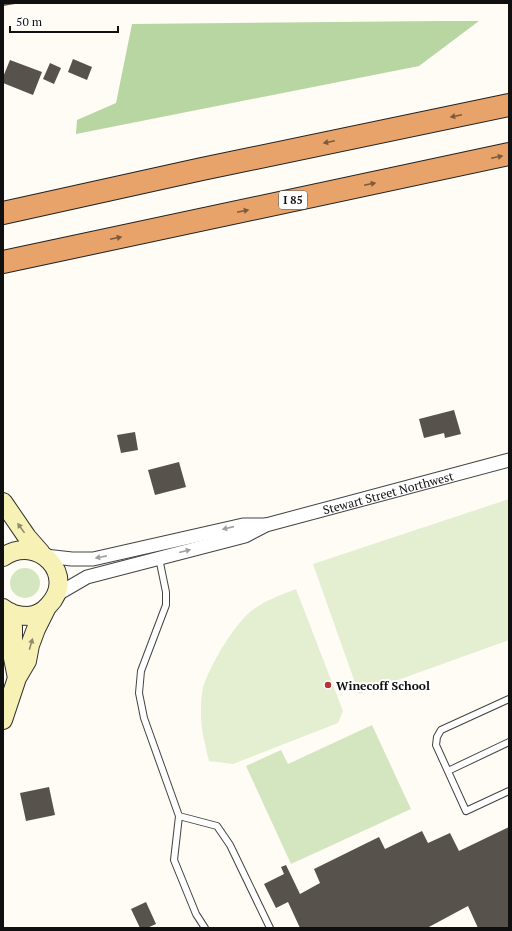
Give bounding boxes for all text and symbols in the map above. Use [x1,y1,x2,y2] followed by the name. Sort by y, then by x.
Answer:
[10,8,118,34] scale bar
[16,14,43,29] text: 50 m
[450,114,463,120] one-way arrow
[323,140,335,146] one-way arrow
[491,153,503,159] one-way arrow
[364,180,376,186] one-way arrow
[279,191,307,209] road number: I 85
[237,207,249,213] one-way arrow
[110,234,122,240] one-way arrow
[321,468,455,517] street label: Stewart Street Northwest
[17,523,25,534] one-way arrow
[222,526,234,532] one-way arrow
[179,548,191,554] one-way arrow
[95,555,107,561] one-way arrow
[28,637,34,649] one-way arrow
[336,678,430,693] place label: Winecoff School
[323,680,333,690] marker: Winecoff School

